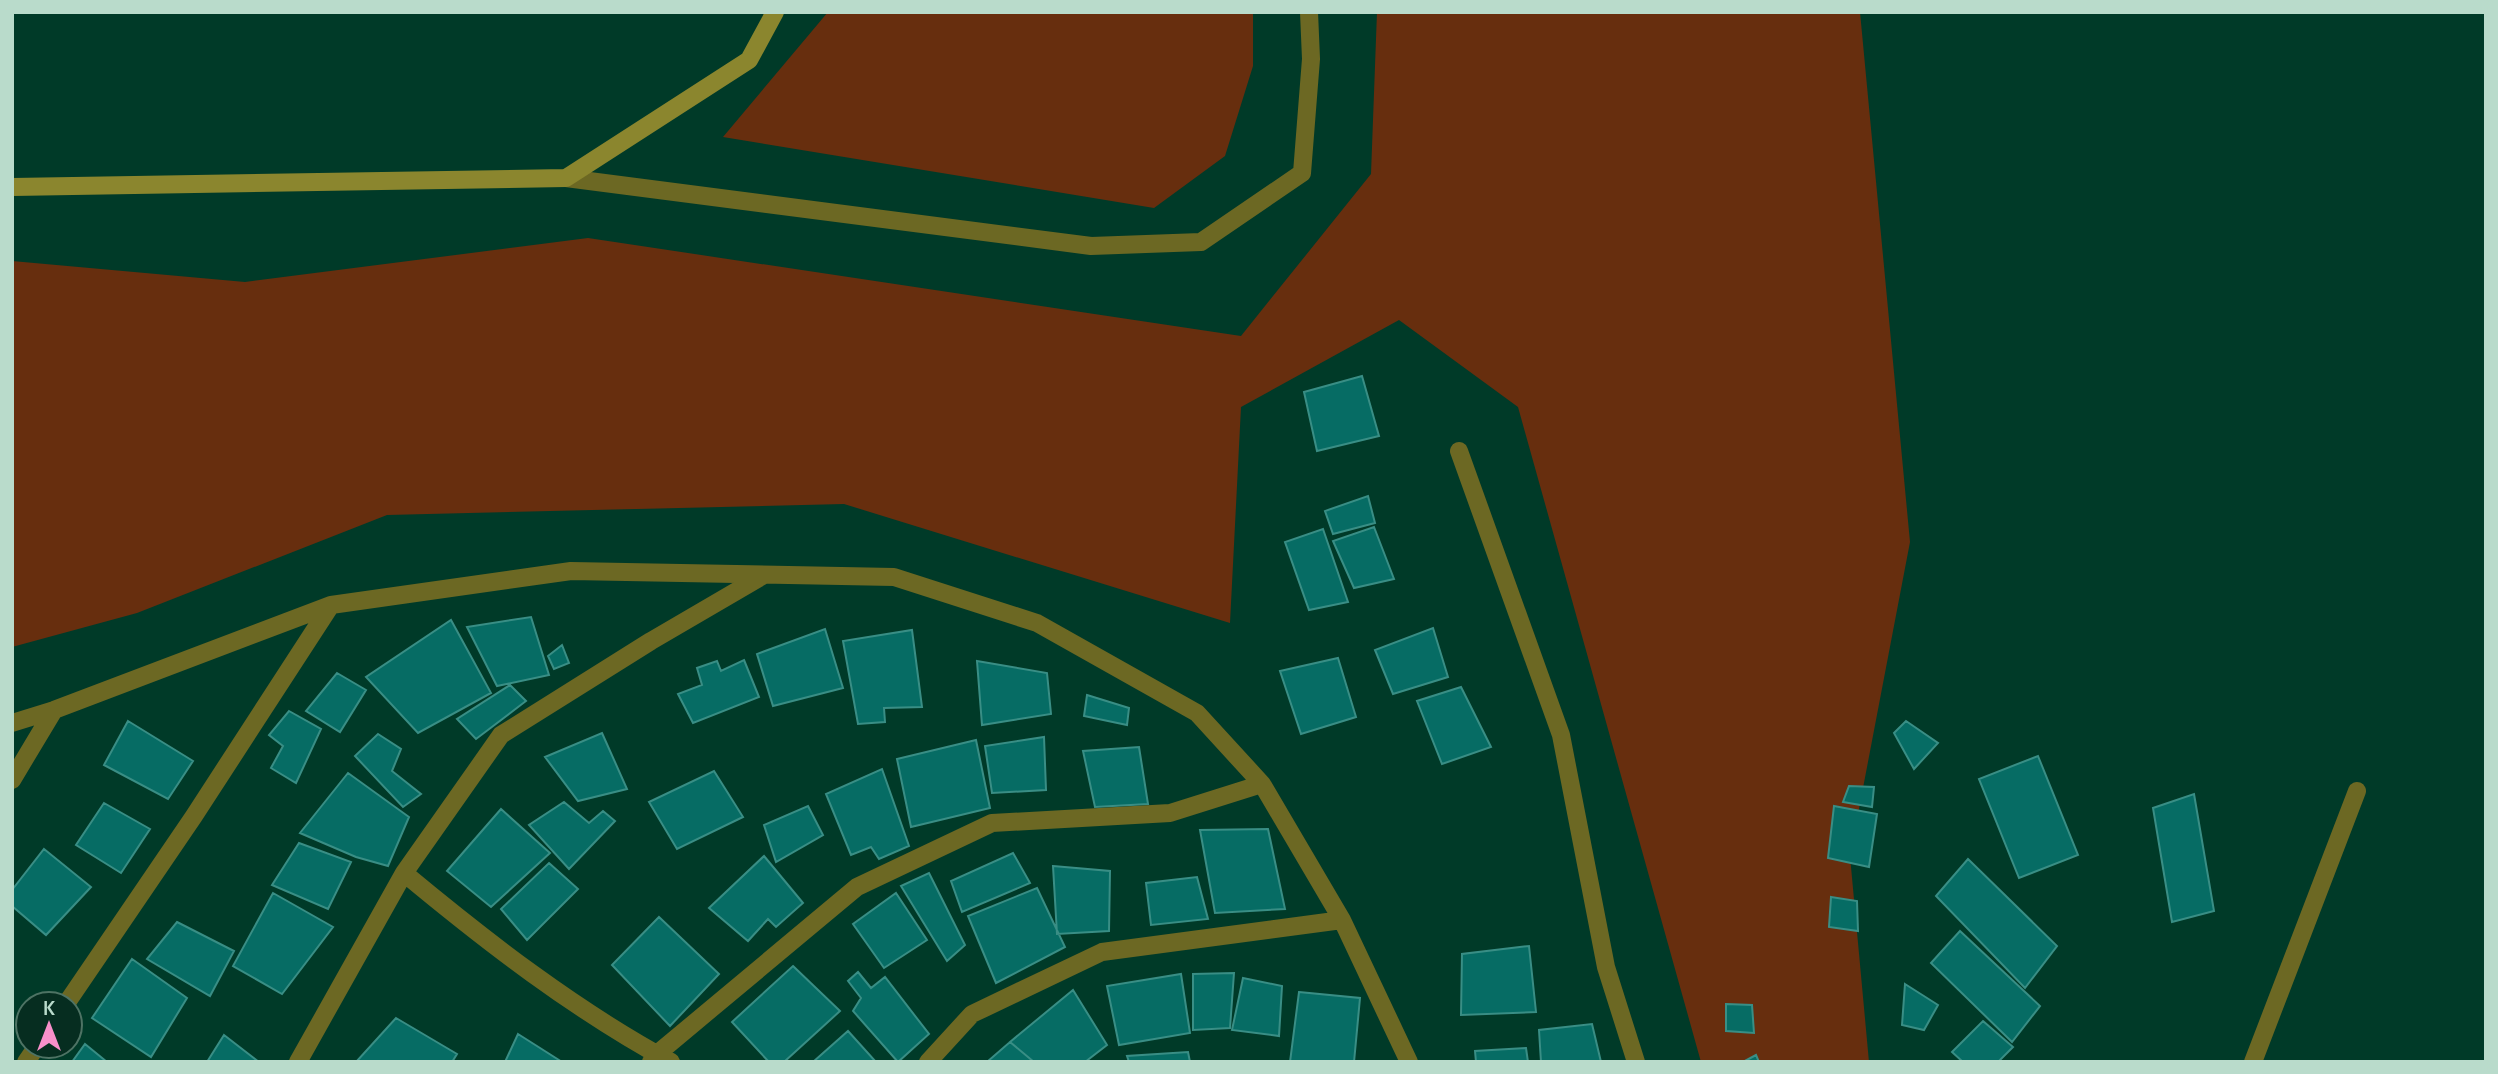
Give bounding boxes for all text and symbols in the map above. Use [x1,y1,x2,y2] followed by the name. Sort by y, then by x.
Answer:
[14,990,84,1060] north arrow
[43,997,55,1020] text: K

